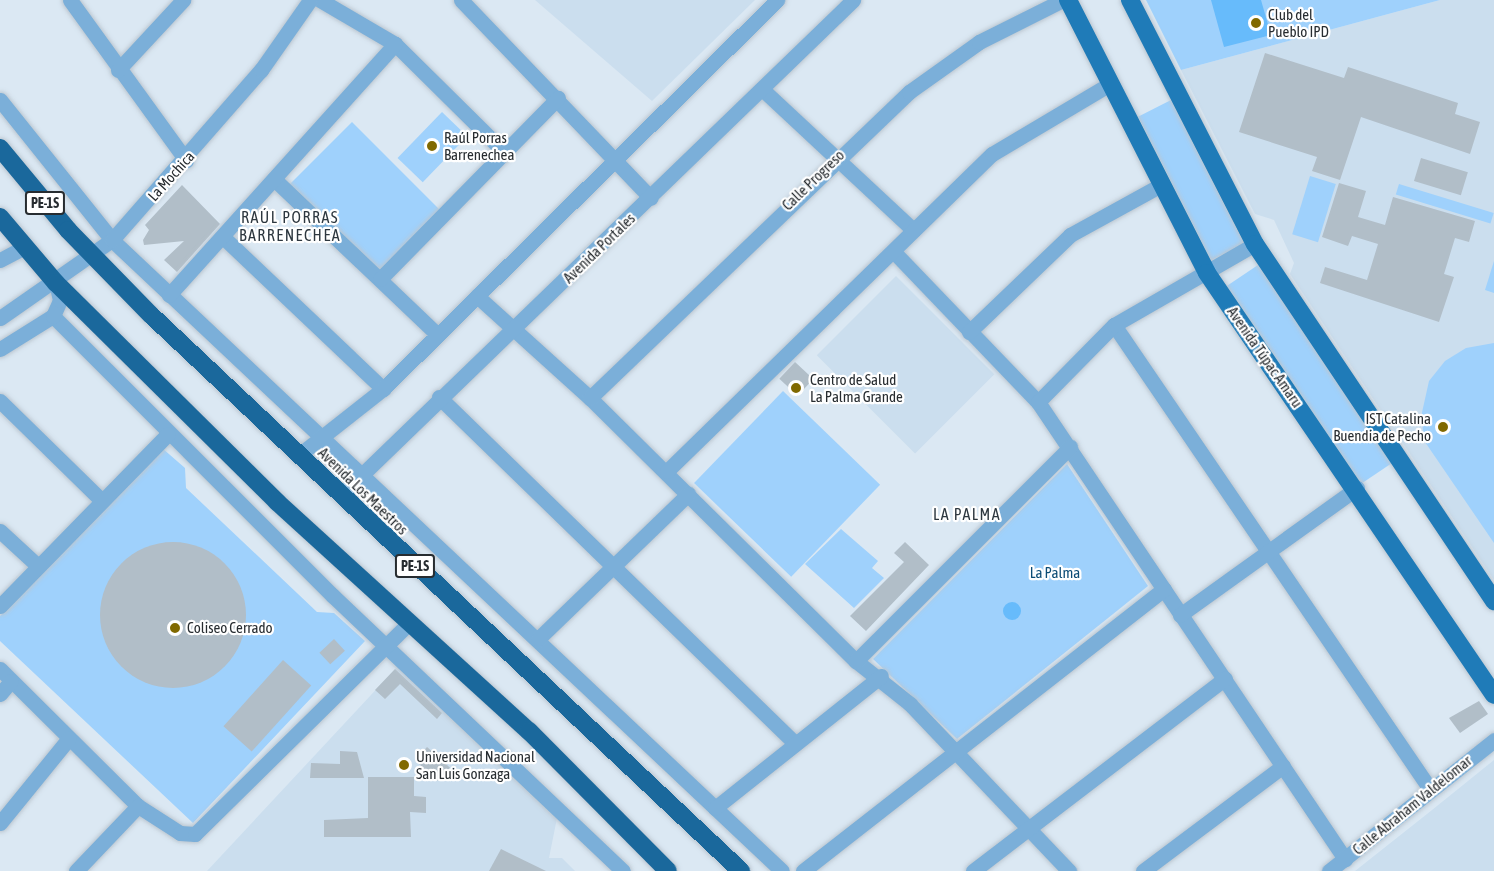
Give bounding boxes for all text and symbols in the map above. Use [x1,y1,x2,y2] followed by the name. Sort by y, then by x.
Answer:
[1268,5,1329,40] place label: Club del Pueblo IPD
[1249,16,1263,30] marker: Club del Pueblo IPD
[444,128,514,163] place label: Raúl Porras Barrenechea
[425,139,439,153] marker: Raúl Porras Barrenechea
[778,146,848,214] street label: Calle Progreso
[144,147,198,205] street label: La Mochica
[24,192,66,214] road number: PE-1S
[239,207,341,245] district label: RAÚL PORRAS BARRENECHEA
[559,209,639,287] street label: Avenida Portales
[1224,303,1306,411] street label: Avenida Túpac Amaru
[810,370,903,405] place label: Centro de Salud La Palma Grande
[787,379,805,397] marker: Centro de Salud La Palma Grande
[1333,409,1431,444] place label: IST Catalina Buendia de Pecho
[1436,420,1450,434] marker: IST Catalina Buendia de Pecho
[314,444,412,538] street label: Avenida Los Maestros
[933,504,1001,524] district label: LA PALMA
[394,555,436,577] road number: PE-1S
[1030,564,1080,582] park label: La Palma
[187,619,273,637] place label: Coliseo Cerrado
[168,621,182,635] marker: Coliseo Cerrado
[416,747,535,782] place label: Universidad Nacional San Luis Gonzaga
[1349,752,1475,858] street label: Calle Abraham Valdelomar
[397,758,411,772] marker: Universidad Nacional San Luis Gonzaga

